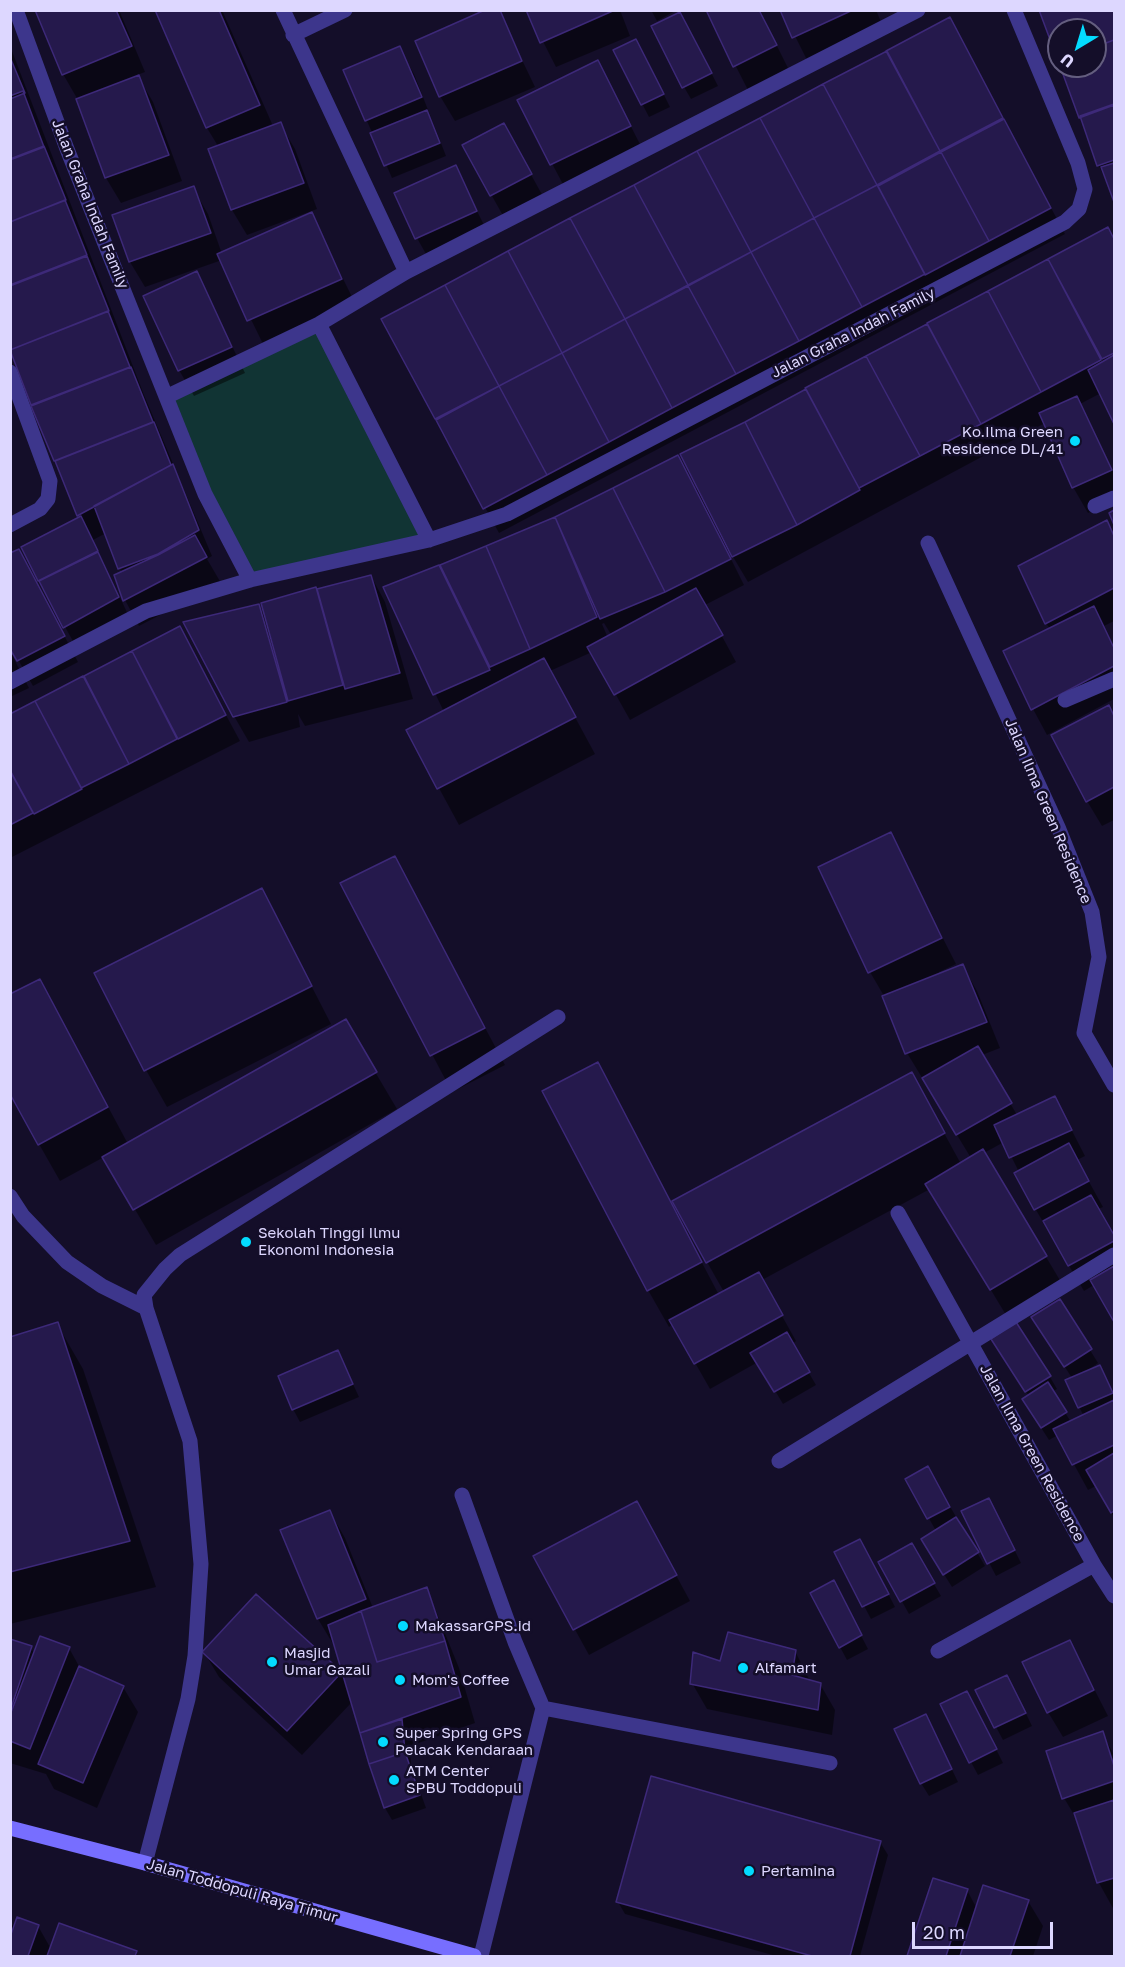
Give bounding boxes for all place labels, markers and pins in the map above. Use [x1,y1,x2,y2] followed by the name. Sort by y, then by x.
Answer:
[942,423,1063,458] place label: Ko.Ilma Green Residence DL/41
[1068,434,1082,448] marker: Ko.Ilma Green Residence DL/41
[258,1224,400,1259] place label: Sekolah Tinggi Ilmu Ekonomi Indonesia
[239,1235,253,1249] marker: Sekolah Tinggi Ilmu Ekonomi Indonesia
[415,1617,531,1635] place label: MakassarGPS.id
[396,1619,410,1633] marker: MakassarGPS.id
[284,1644,370,1679] place label: Masjid Umar Gazali
[265,1655,279,1669] marker: Masjid Umar Gazali
[755,1659,817,1677] place label: Alfamart
[736,1661,750,1675] marker: Alfamart
[412,1671,509,1689] place label: Mom's Coffee
[393,1673,407,1687] marker: Mom's Coffee
[395,1724,533,1759] place label: Super Spring GPS Pelacak Kendaraan
[376,1735,390,1749] marker: Super Spring GPS Pelacak Kendaraan
[406,1762,522,1797] place label: ATM Center SPBU Toddopuli
[387,1773,401,1787] marker: ATM Center SPBU Toddopuli
[761,1862,835,1880] place label: Pertamina
[742,1864,756,1878] marker: Pertamina

